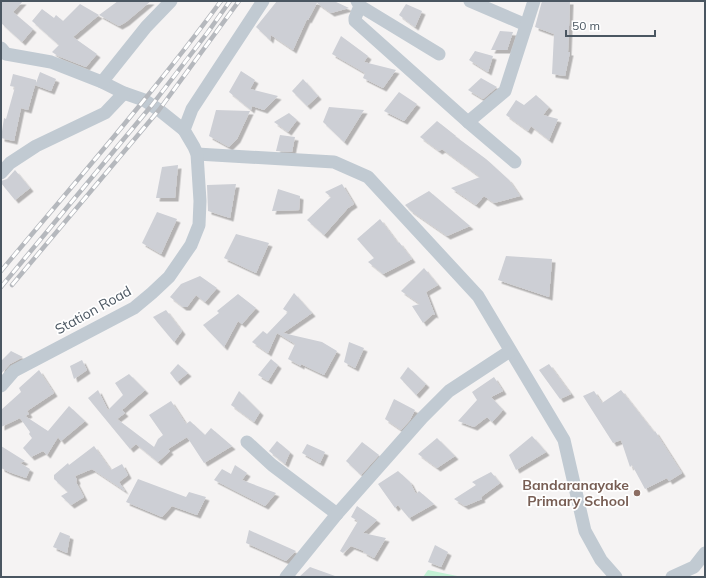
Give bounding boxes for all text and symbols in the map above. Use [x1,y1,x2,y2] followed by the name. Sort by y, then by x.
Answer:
[566,12,655,38] scale bar
[572,18,600,33] text: 50 m
[52,282,134,338] street label: Station Road
[522,476,629,510] place label: Bandaranayake Primary School
[632,488,642,498] marker: Bandaranayake Primary School

